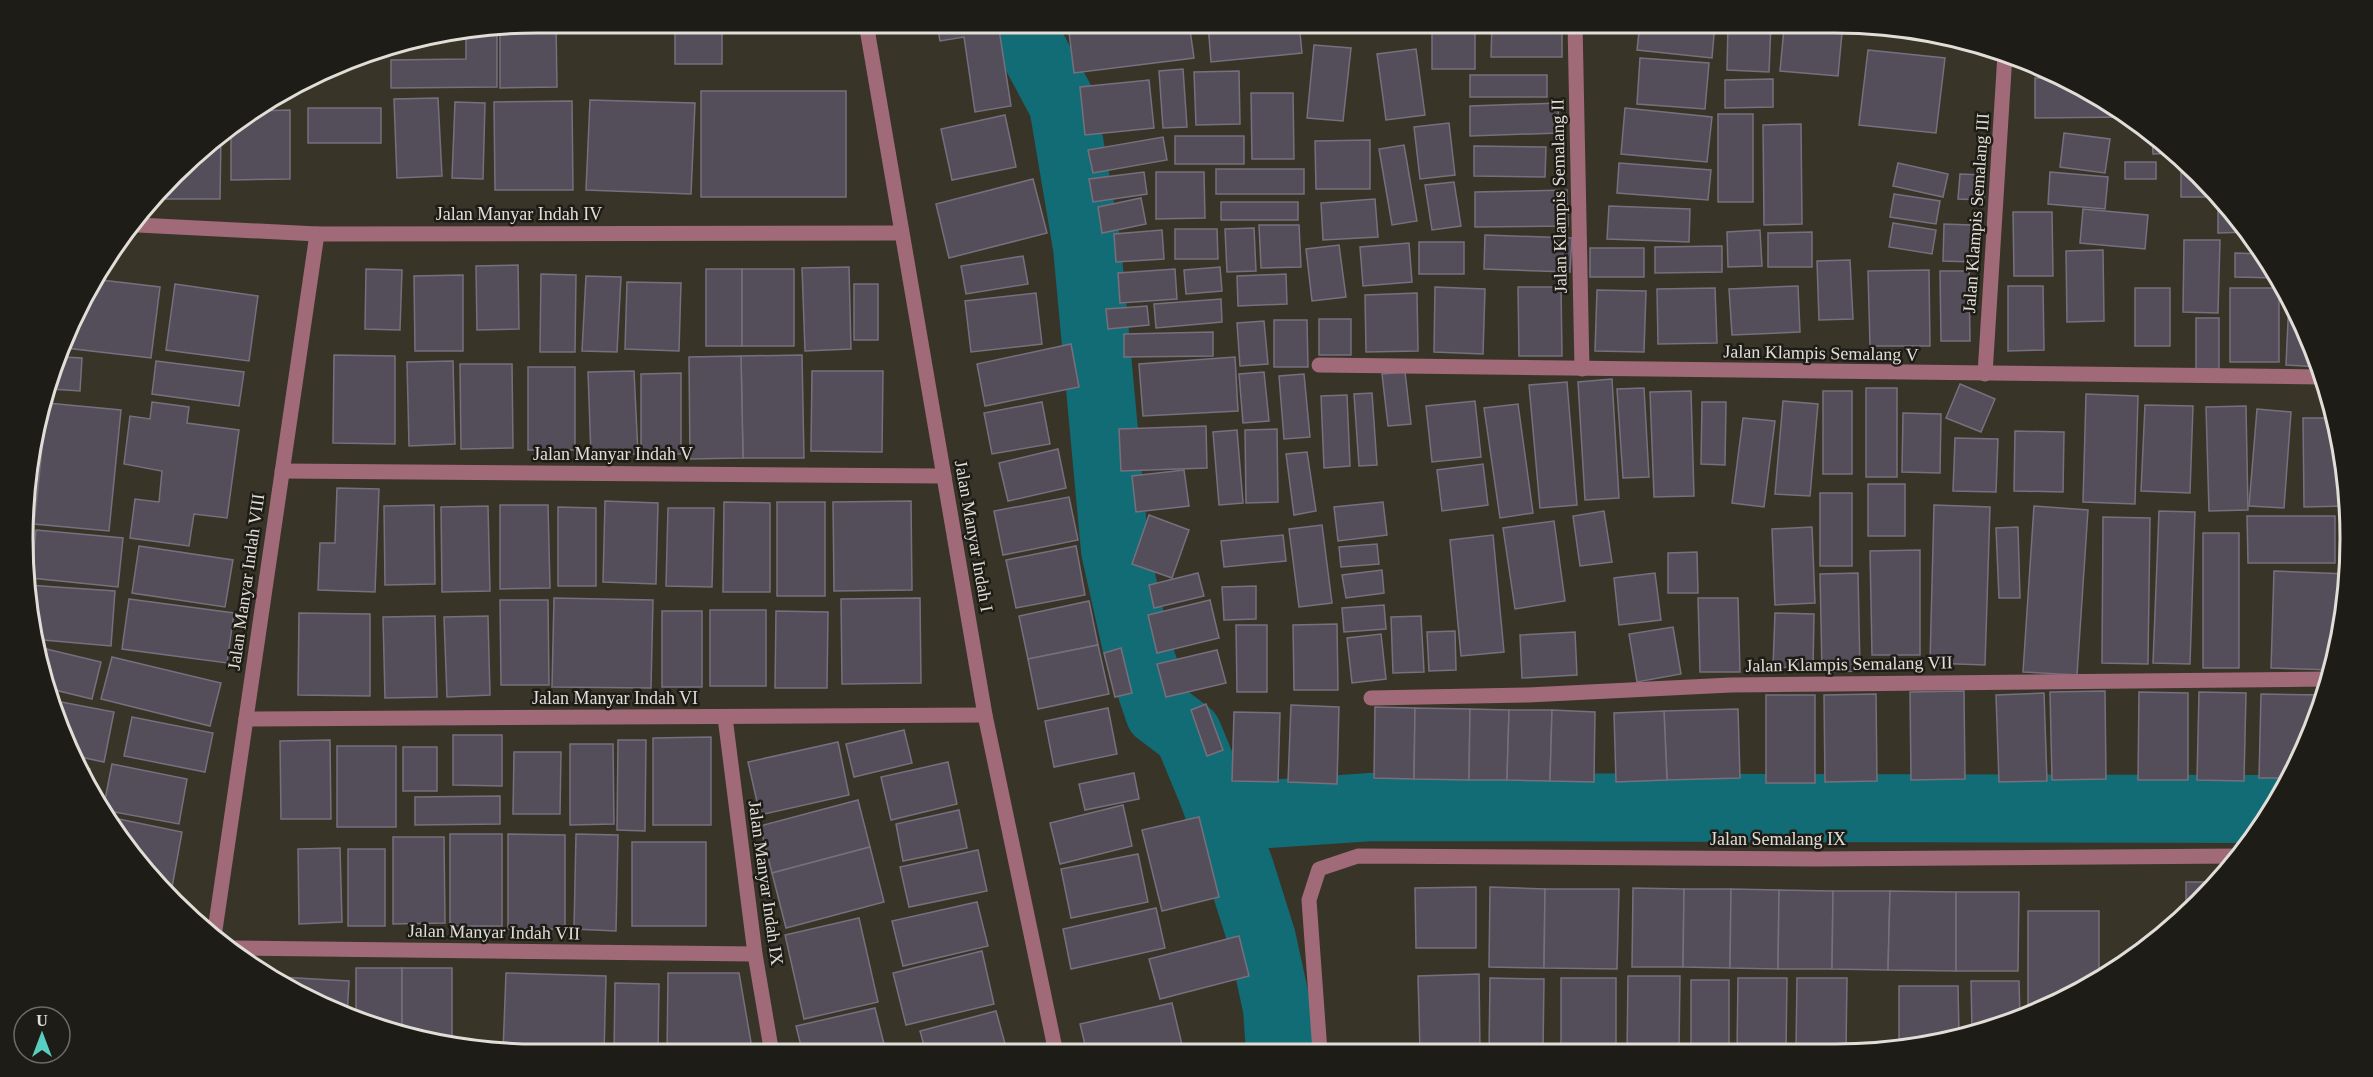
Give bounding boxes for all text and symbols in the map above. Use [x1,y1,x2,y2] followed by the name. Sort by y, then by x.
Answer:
[1547,99,1571,293] street label: Jalan Klampis Semalang II
[1959,112,1993,314] street label: Jalan Klampis Semalang III
[436,204,602,224] street label: Jalan Manyar Indah IV
[1723,341,1919,365] street label: Jalan Klampis Semalang V
[533,444,693,464] street label: Jalan Manyar Indah V
[951,459,997,613] street label: Jalan Manyar Indah I
[224,492,268,672] street label: Jalan Manyar Indah VIII
[1745,652,1953,676] street label: Jalan Klampis Semalang VII
[532,688,698,708] street label: Jalan Manyar Indah VI
[745,799,787,967] street label: Jalan Manyar Indah IX
[1710,829,1846,849] street label: Jalan Semalang IX
[408,920,580,944] street label: Jalan Manyar Indah VII
[12,1005,72,1065] north arrow
[36,1012,48,1029] text: U

